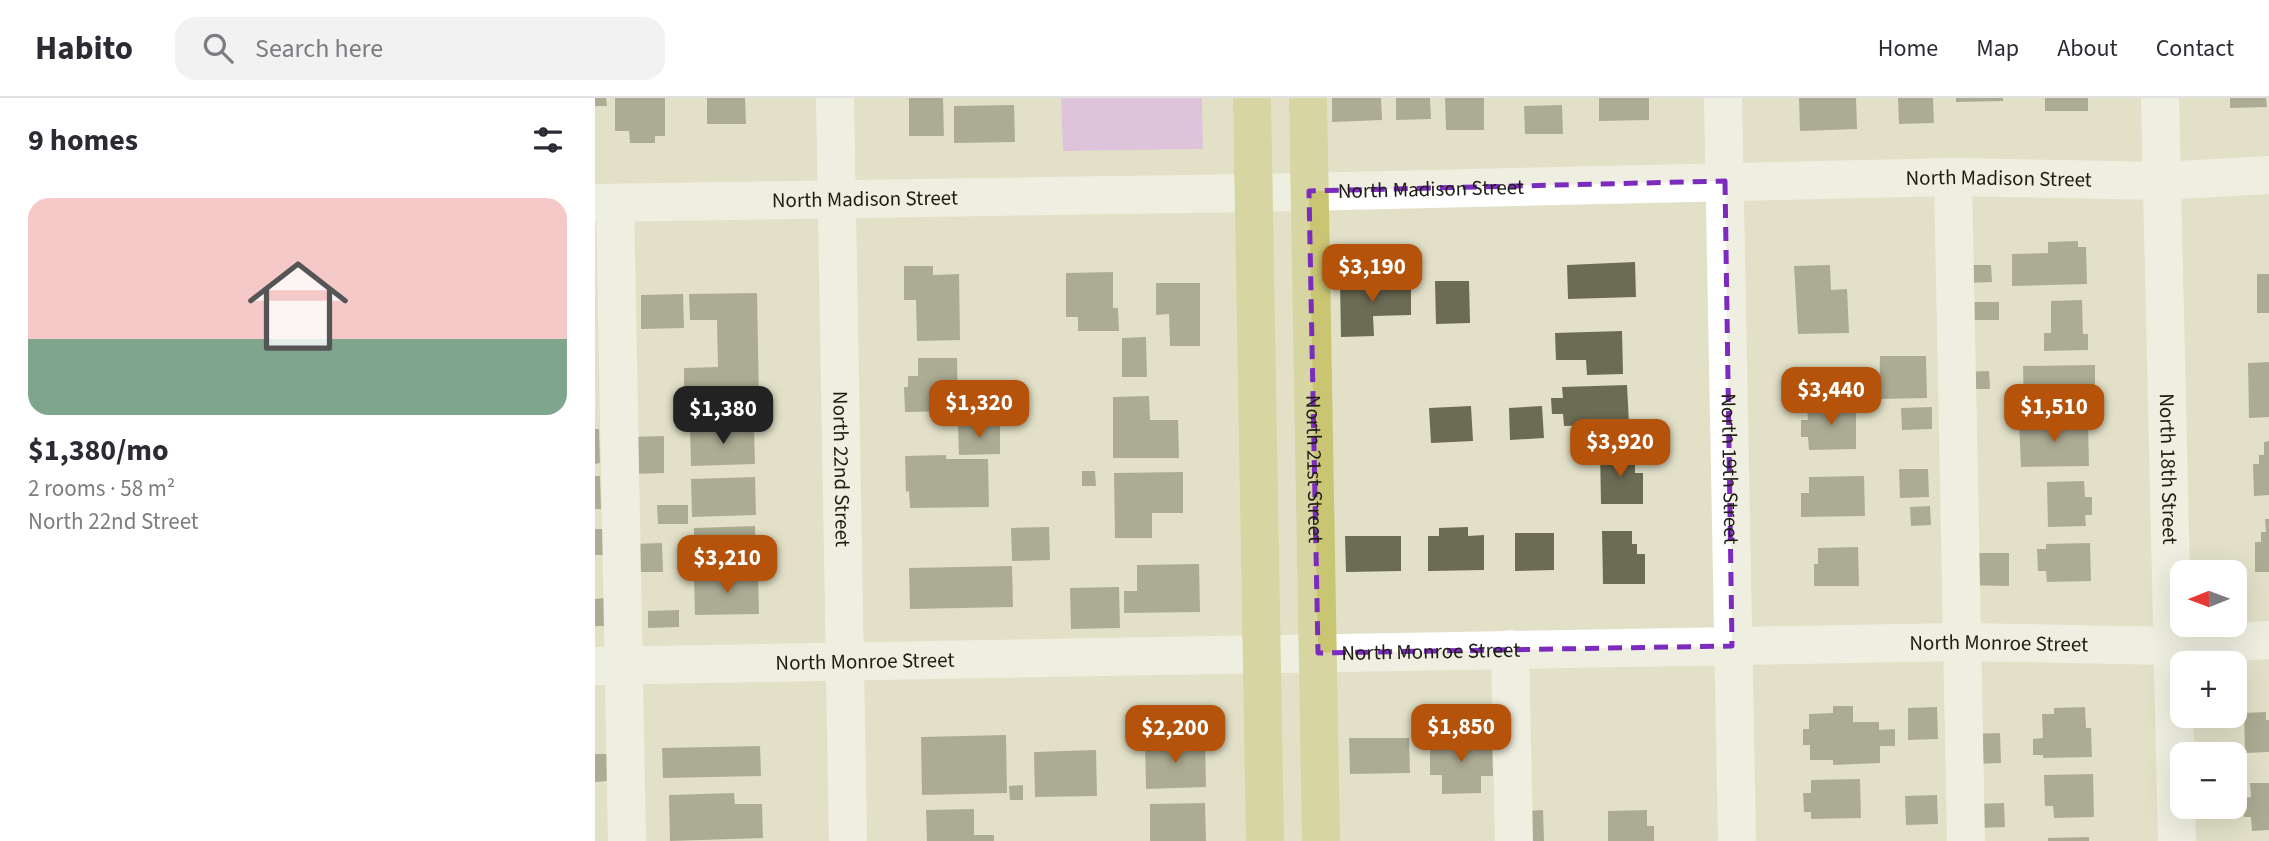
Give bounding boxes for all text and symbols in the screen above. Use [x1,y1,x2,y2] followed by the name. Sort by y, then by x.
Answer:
[175,17,665,80] search box
[35,25,133,72] text: Habito
[199,29,237,67] icon: search
[255,30,383,67] text: Search here
[1878,31,1938,66] text: Home
[1976,31,2019,66] text: Map
[2057,31,2118,66] text: About
[2156,31,2234,66] text: Contact
[28,119,138,162] text: 9 homes
[529,121,567,159] icon: filters
[1905,162,2092,195] street label: North Madison Street
[1337,172,1524,206] street label: North Madison Street
[772,182,958,215] street label: North Madison Street
[235,243,361,369] icon: home
[1315,244,1429,304] pin: $3,190
[1338,250,1406,283] text: $3,190
[1774,368,1888,427] pin: $3,440
[1797,373,1865,406] text: $3,440
[922,380,1036,440] pin: $1,320
[1997,384,2111,444] pin: $1,510
[666,386,780,446] pin: $1,380
[945,386,1013,419] text: $1,320
[2020,390,2088,423] text: $1,510
[825,391,858,547] street label: North 22nd Street
[689,392,757,425] text: $1,380
[1714,393,1746,545] street label: North 19th Street
[2152,393,2185,545] street label: North 18th Street
[1298,395,1331,543] street label: North 21st Street
[1563,420,1677,479] pin: $3,920
[1586,425,1654,458] text: $3,920
[28,429,169,472] text: $1,380/mo
[28,472,175,505] text: 2 rooms · 58 m²
[28,505,199,538] text: North 22nd Street
[670,536,784,595] pin: $3,210
[693,541,761,574] text: $3,210
[2170,560,2247,637] north arrow
[2170,560,2247,819] map controls
[1909,627,2089,659] street label: North Monroe Street
[1341,635,1521,668] street label: North Monroe Street
[775,645,955,678] street label: North Monroe Street
[2170,651,2247,728] button: +
[1404,704,1518,764] pin: $1,850
[1118,706,1232,765] pin: $2,200
[1427,710,1495,743] text: $1,850
[1141,711,1209,744] text: $2,200
[2170,742,2247,819] button: −

